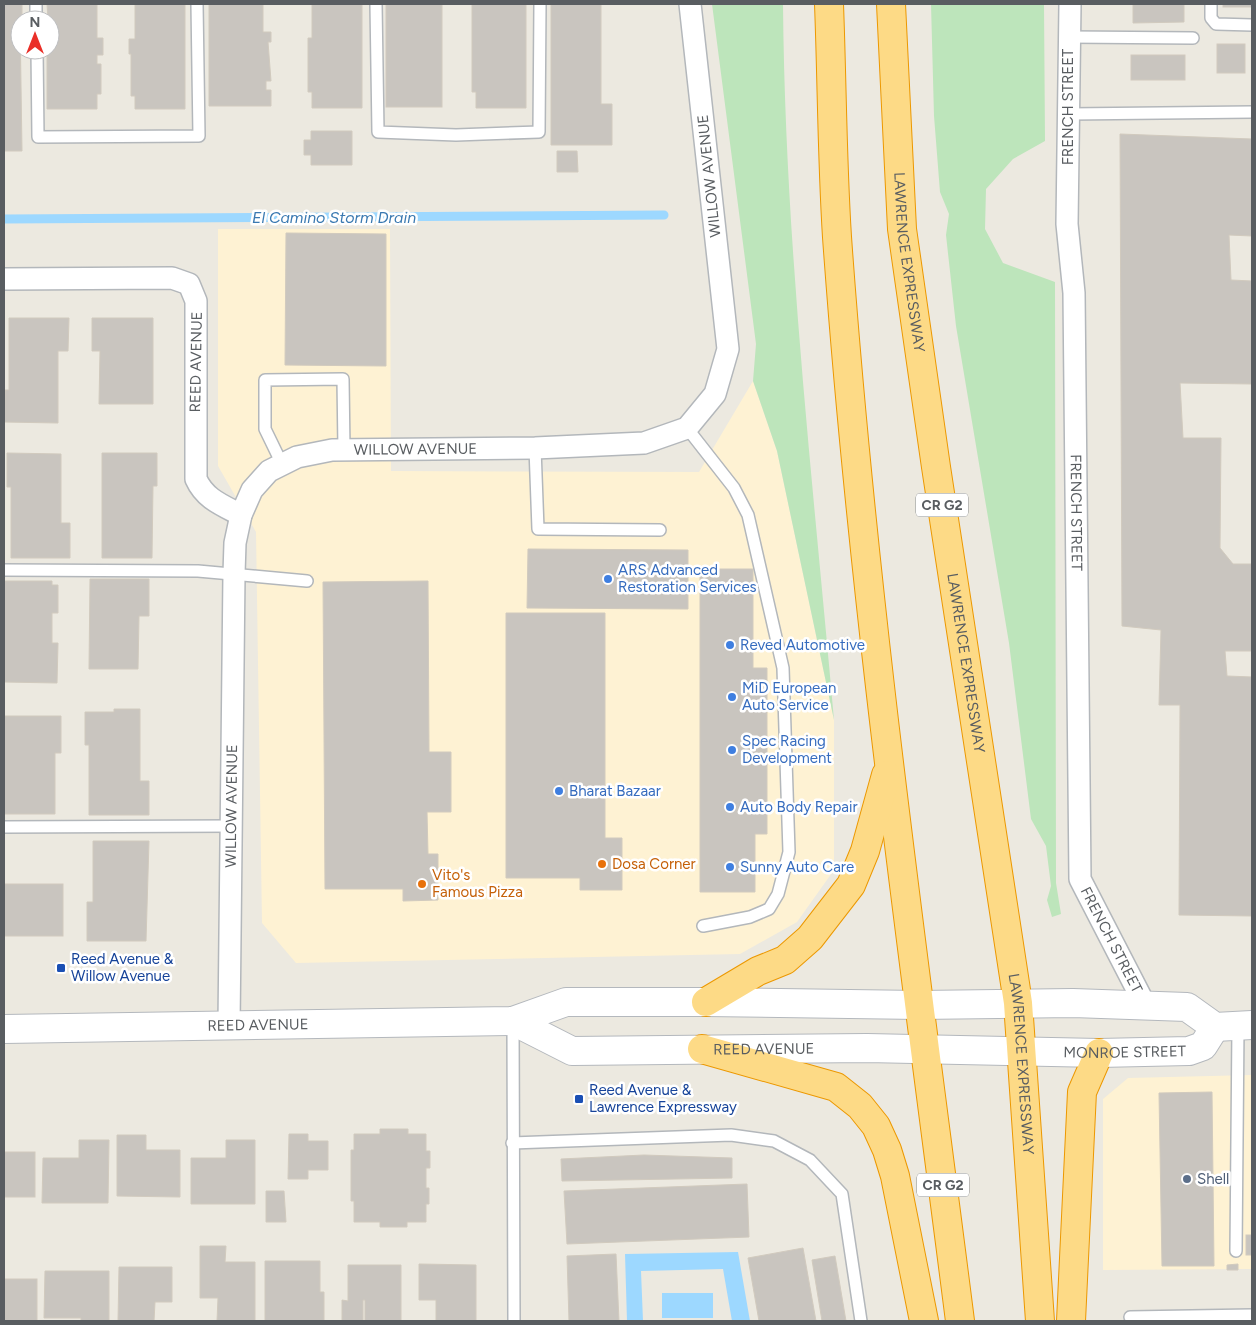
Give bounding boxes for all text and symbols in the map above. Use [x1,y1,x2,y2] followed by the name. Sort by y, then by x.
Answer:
[10,10,60,60] north arrow
[30,14,40,31] text: N
[1059,48,1077,165] street label: FRENCH STREET
[694,114,724,238] street label: WILLOW AVENUE
[890,172,929,354] street label: LAWRENCE EXPRESSWAY
[252,208,416,227] water label: El Camino Storm Drain
[186,311,206,413] street label: REED AVENUE
[354,440,477,459] street label: WILLOW AVENUE
[1067,454,1086,572] street label: FRENCH STREET
[916,494,968,516] road number: CR G2
[618,561,757,596] place label: ARS Advanced Restoration Services
[943,572,989,754] street label: LAWRENCE EXPRESSWAY
[602,573,614,585] marker: ARS Advanced Restoration Services
[740,636,865,654] place label: Reved Automotive
[724,639,736,651] marker: Reved Automotive
[742,679,836,714] place label: MiD European Auto Service
[726,691,738,703] marker: MiD European Auto Service
[742,732,832,767] place label: Spec Racing Development
[222,744,241,868] street label: WILLOW AVENUE
[726,744,738,756] marker: Spec Racing Development
[569,782,661,800] place label: Bharat Bazaar
[553,785,565,797] marker: Bharat Bazaar
[740,798,857,816] place label: Auto Body Repair
[724,801,736,813] marker: Auto Body Repair
[612,855,696,873] place label: Dosa Corner
[596,858,608,870] marker: Dosa Corner
[740,858,854,876] place label: Sunny Auto Care
[724,861,736,873] marker: Sunny Auto Care
[432,866,523,901] place label: Vito's Famous Pizza
[416,878,428,890] marker: Vito's Famous Pizza
[1077,884,1147,997] street label: FRENCH STREET
[71,950,174,985] place label: Reed Avenue & Willow Avenue
[55,962,67,974] marker: Reed Avenue & Willow Avenue
[1005,972,1037,1155] street label: LAWRENCE EXPRESSWAY
[207,1015,309,1035] street label: REED AVENUE
[713,1040,814,1059] street label: REED AVENUE
[1063,1042,1187,1062] street label: MONROE STREET
[589,1081,737,1116] place label: Reed Avenue & Lawrence Expressway
[573,1093,585,1105] marker: Reed Avenue & Lawrence Expressway
[1197,1170,1229,1188] place label: Shell
[1181,1173,1193,1185] marker: Shell
[917,1174,969,1196] road number: CR G2

